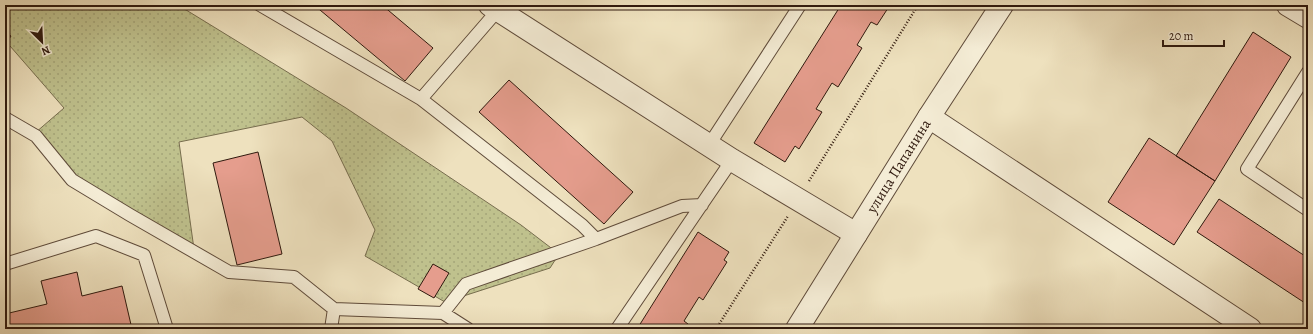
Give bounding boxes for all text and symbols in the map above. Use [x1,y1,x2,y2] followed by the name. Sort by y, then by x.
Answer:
[22,22,62,62] north arrow
[1163,22,1224,48] scale bar
[1169,28,1193,44] text: 20 m
[39,42,53,59] text: N
[861,115,935,218] street label: улица Папанина

